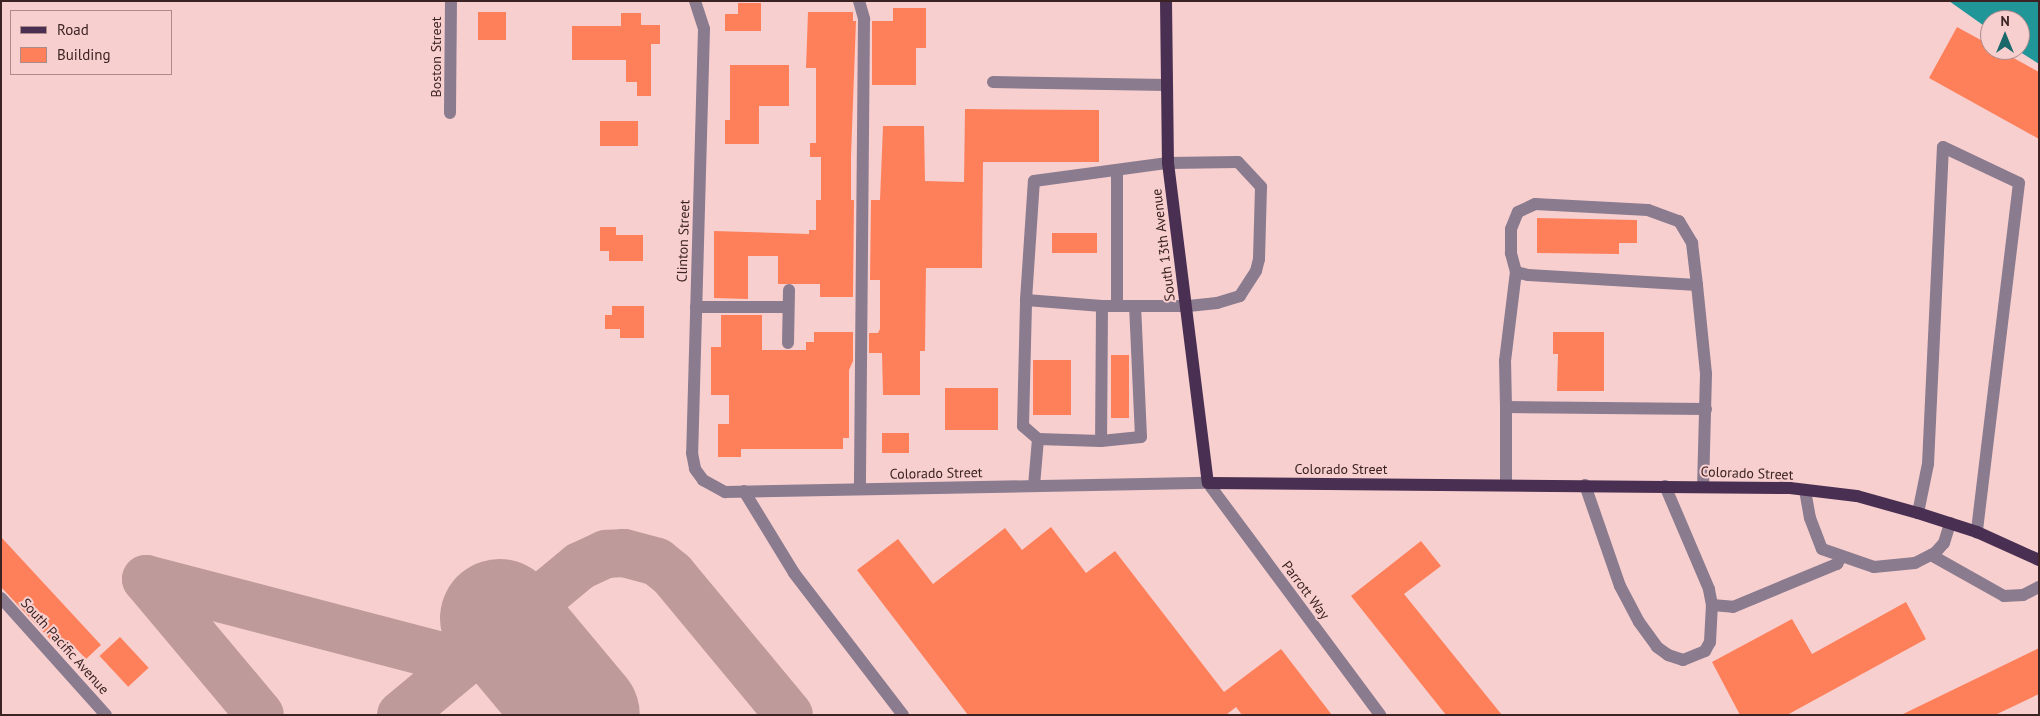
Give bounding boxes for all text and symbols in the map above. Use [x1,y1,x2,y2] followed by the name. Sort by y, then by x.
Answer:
[10,10,172,75] legend
[1980,10,2030,60] north arrow
[2000,12,2010,30] text: N
[428,17,444,97] street label: Boston Street
[57,20,89,39] text: Road
[57,45,111,64] text: Building
[1148,188,1178,302] street label: South 13th Avenue
[673,199,693,283] street label: Clinton Street
[1295,461,1387,477] street label: Colorado Street
[1700,463,1794,483] street label: Colorado Street
[889,464,983,482] street label: Colorado Street
[1279,557,1333,623] street label: Parrott Way
[17,594,113,698] street label: South Pacific Avenue

